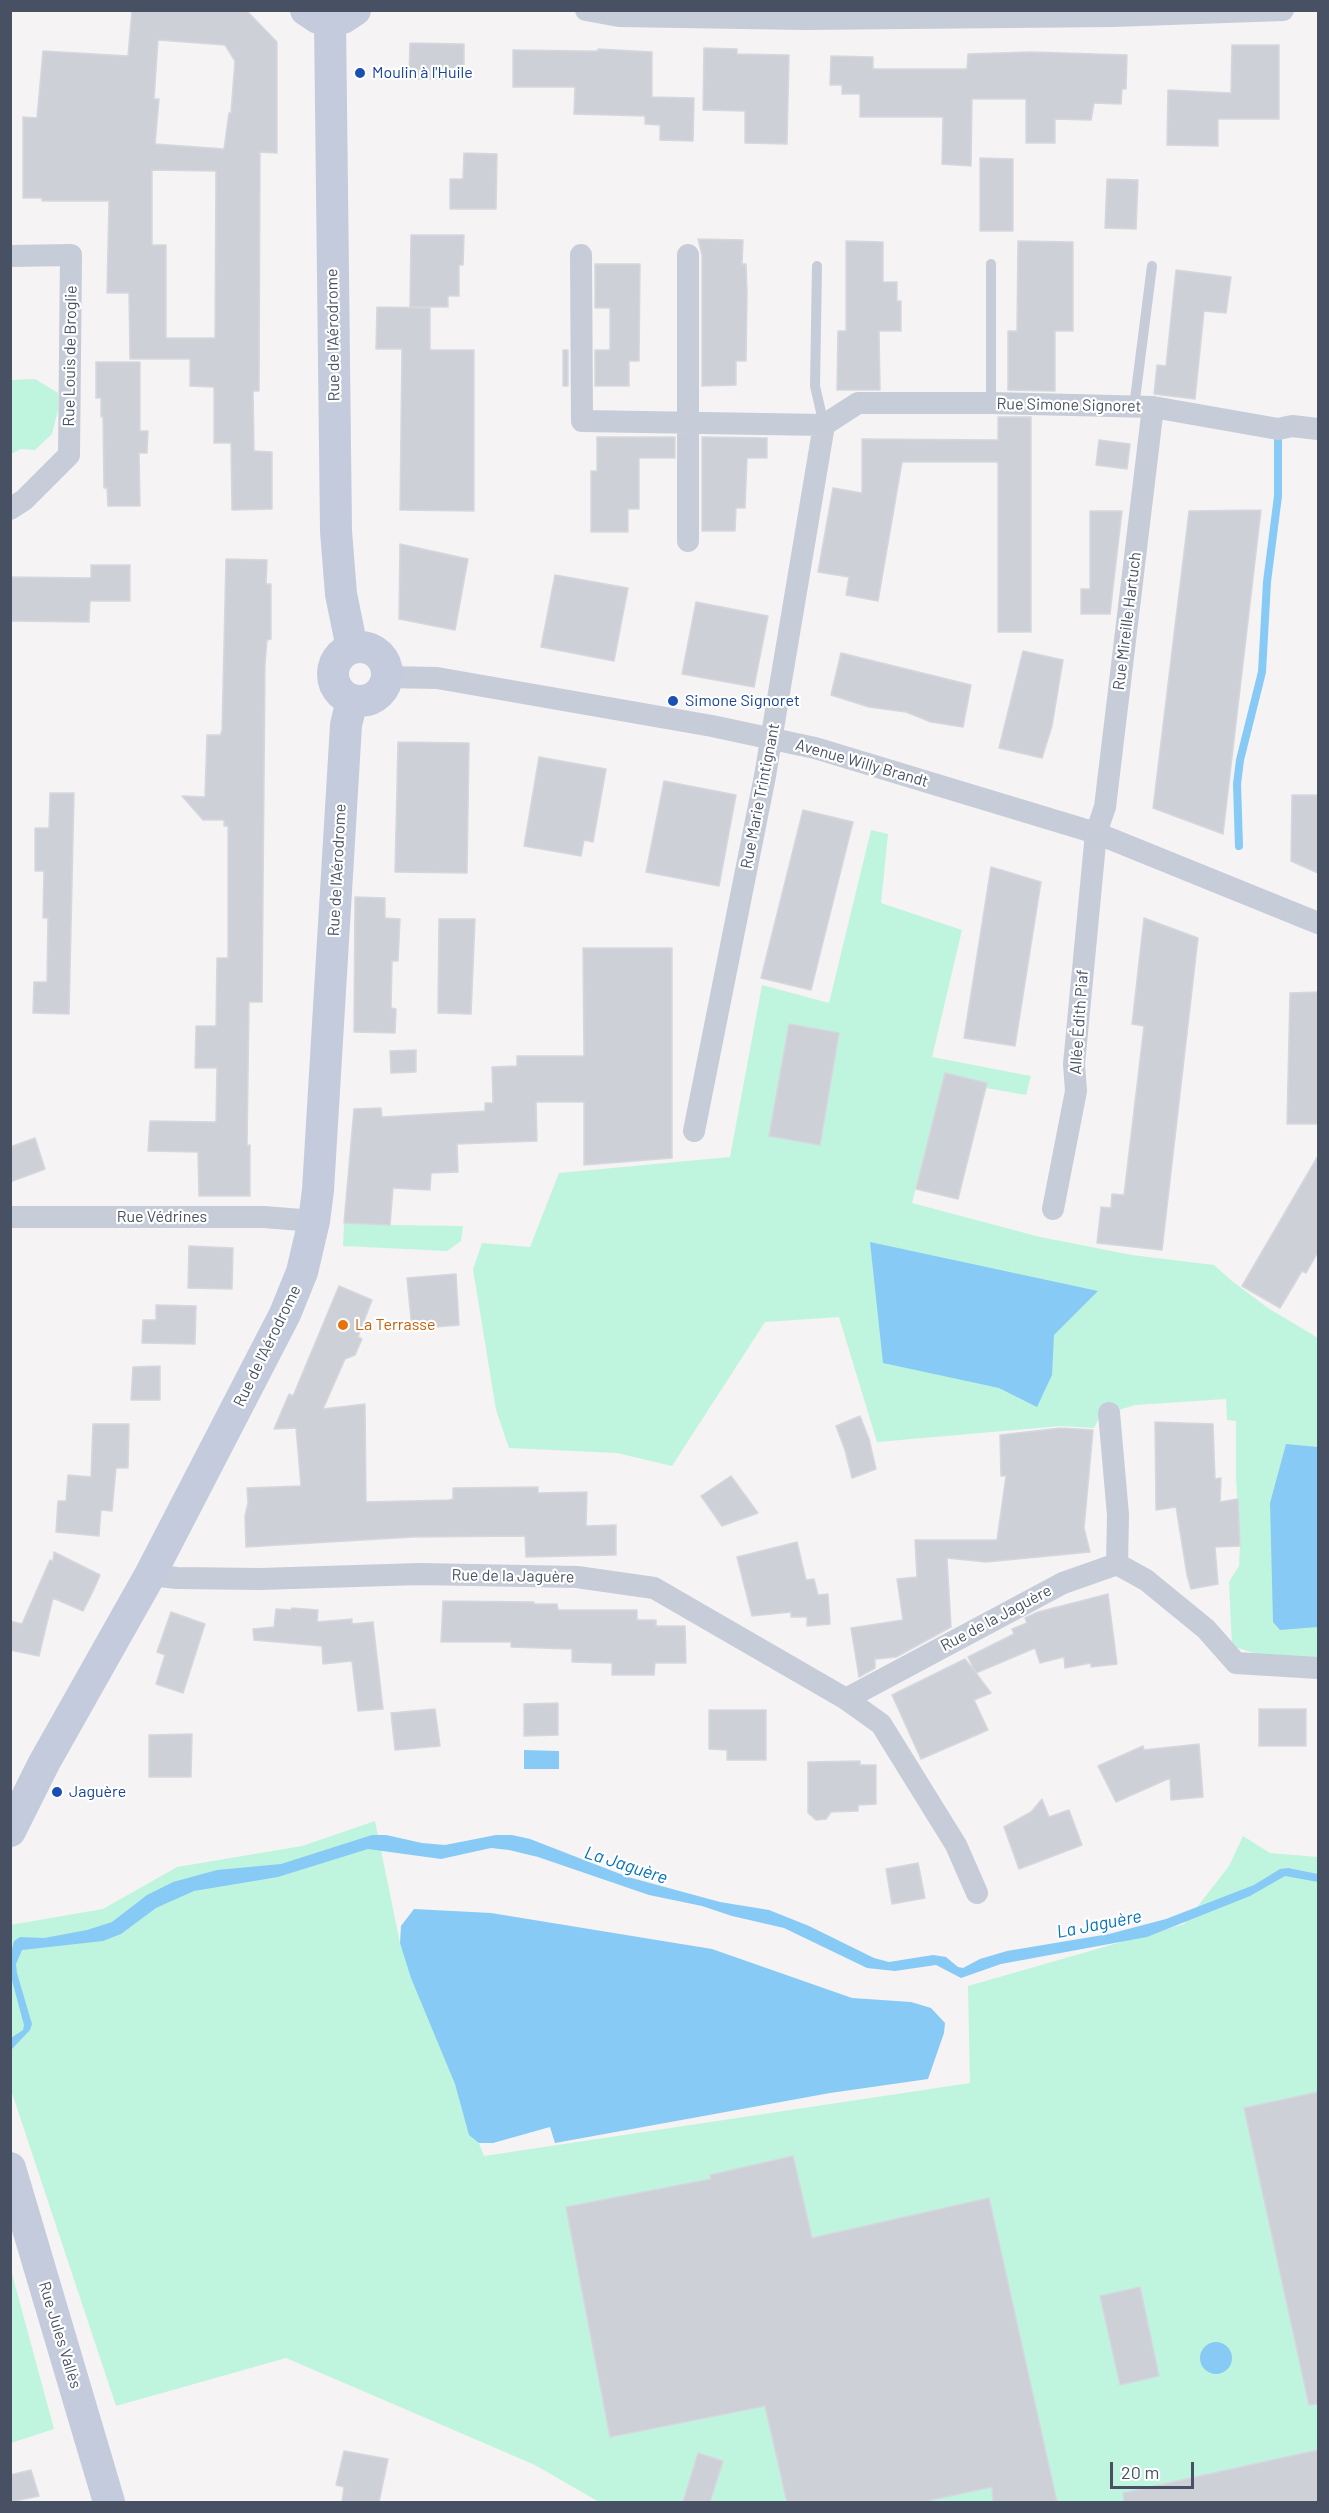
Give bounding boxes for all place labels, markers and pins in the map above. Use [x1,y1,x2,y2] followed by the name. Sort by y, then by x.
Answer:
[372,63,473,83] place label: Moulin à l'Huile
[353,66,367,80] marker: Moulin à l'Huile
[685,691,800,711] place label: Simone Signoret
[666,694,680,708] marker: Simone Signoret
[355,1315,435,1335] place label: La Terrasse
[336,1318,350,1332] marker: La Terrasse
[69,1782,126,1802] place label: Jaguère
[50,1785,64,1799] marker: Jaguère

